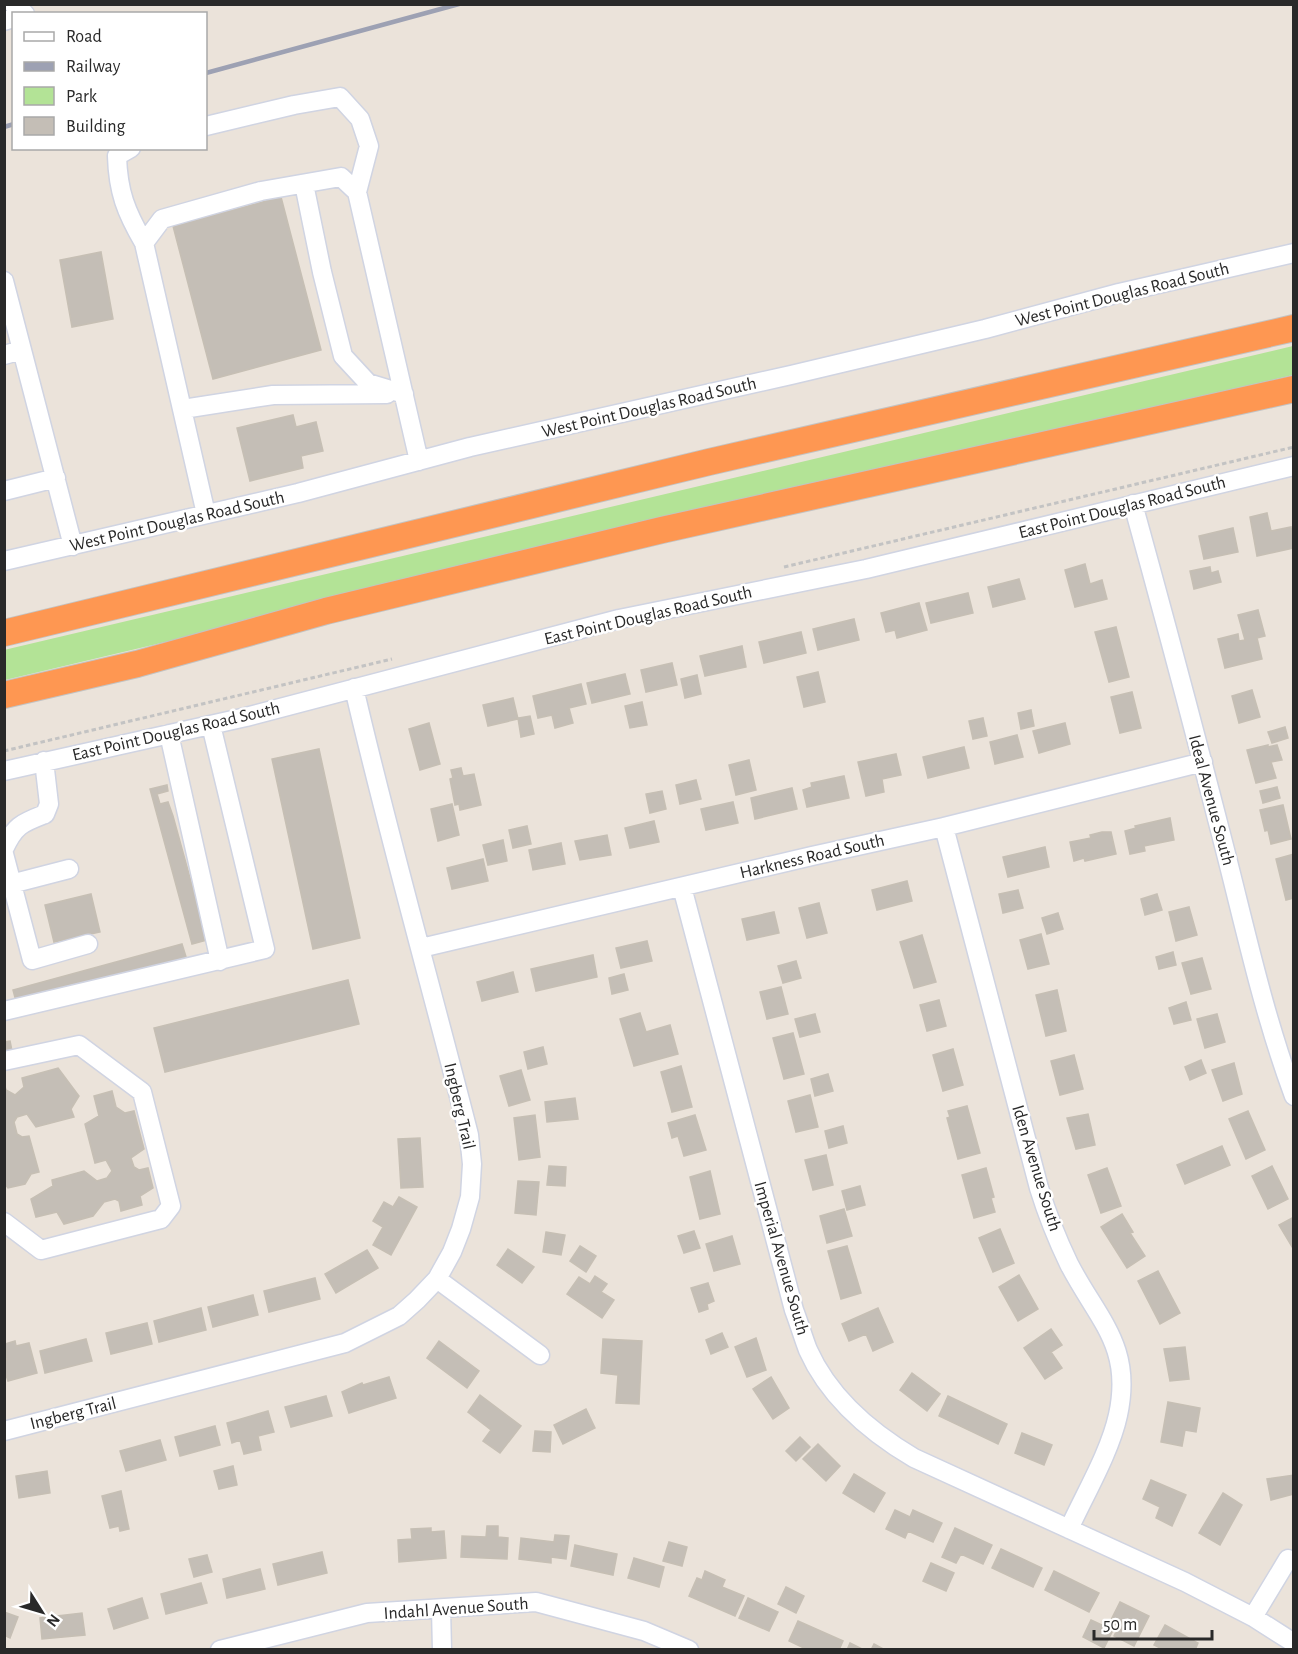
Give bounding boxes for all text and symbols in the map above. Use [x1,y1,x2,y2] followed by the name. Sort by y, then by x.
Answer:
[12,12,207,150] legend
[66,28,102,46] text: Road
[66,58,121,76] text: Railway
[66,88,98,106] text: Park
[66,118,126,136] text: Building
[1014,260,1231,330] street label: West Point Douglas Road South
[540,375,758,441] street label: West Point Douglas Road South
[1017,474,1228,542] street label: East Point Douglas Road South
[68,489,286,555] street label: West Point Douglas Road South
[543,583,754,649] street label: East Point Douglas Road South
[71,699,282,765] street label: East Point Douglas Road South
[1185,733,1237,868] street label: Ideal Avenue South
[738,832,886,882] street label: Harkness Road South
[440,1061,478,1151] street label: Ingberg Trail
[1008,1103,1064,1234] street label: Iden Avenue South
[750,1179,812,1337] street label: Imperial Avenue South
[28,1395,118,1433] street label: Ingberg Trail
[12,1582,72,1642] north arrow
[383,1595,529,1623] street label: Indahl Avenue South
[1094,1603,1212,1641] scale bar
[43,1611,63,1630] text: N
[1103,1616,1137,1634] text: 50 m

